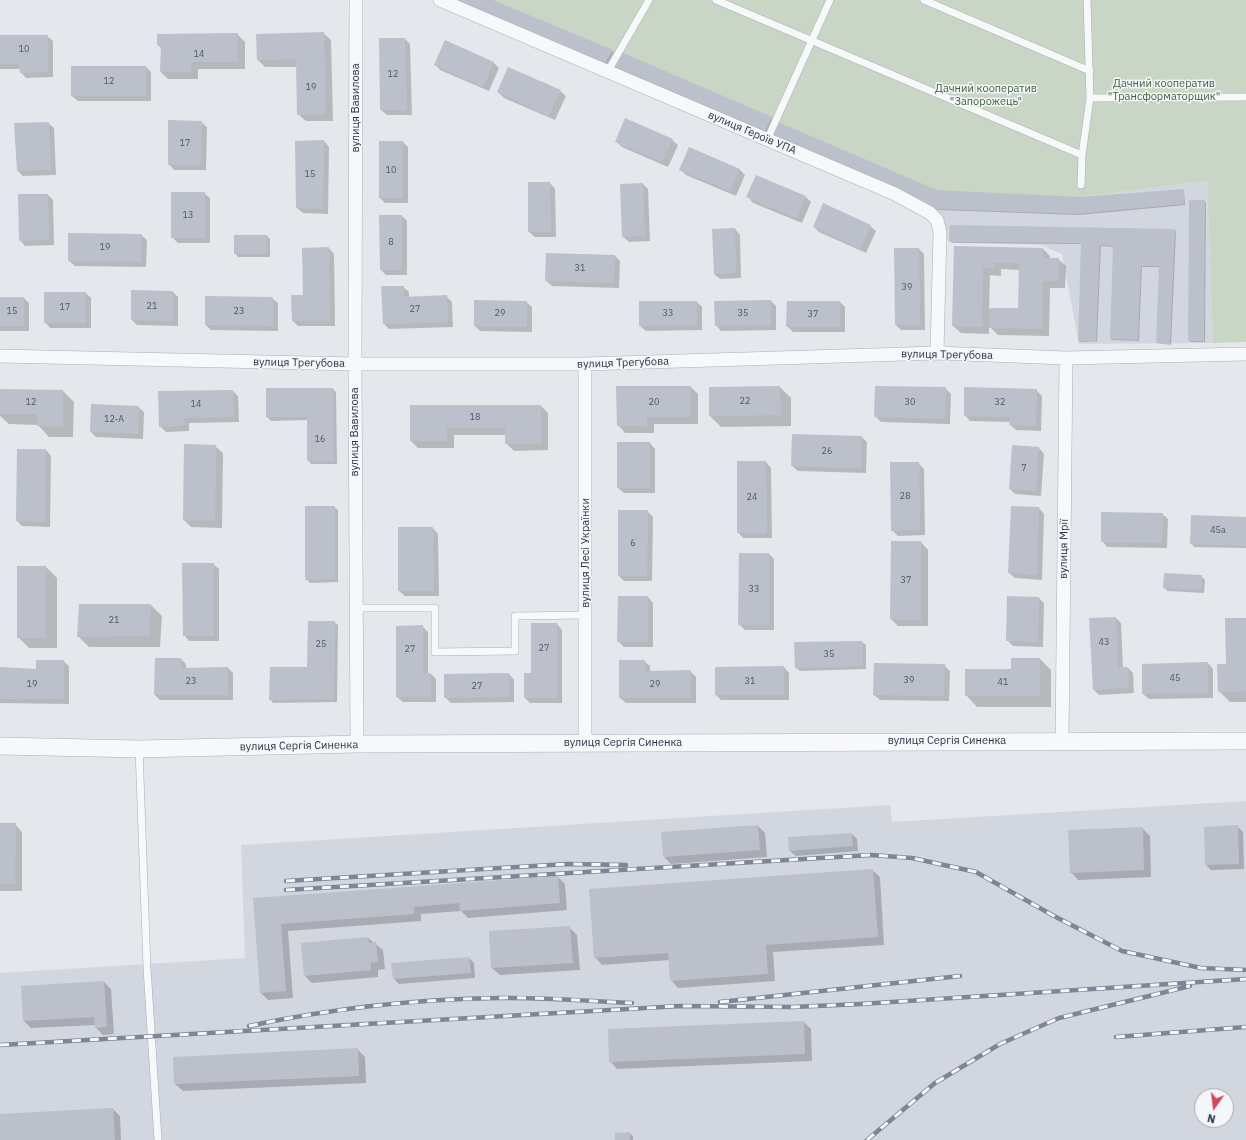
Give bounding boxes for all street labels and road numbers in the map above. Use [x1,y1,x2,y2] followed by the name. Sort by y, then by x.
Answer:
[349,63,363,153] street label: вулиця Вавилова
[706,108,798,158] street label: вулиця Героїв УПА
[901,348,993,362] street label: вулиця Трегубова
[577,355,669,371] street label: вулиця Трегубова
[253,356,345,370] street label: вулиця Трегубова
[348,387,362,477] street label: вулиця Вавилова
[579,498,593,608] street label: вулиця Лесі Українки
[1057,519,1071,579] street label: вулиця Мрії
[888,734,1006,748] street label: вулиця Сергія Синенка
[564,736,682,750] street label: вулиця Сергія Синенка
[240,738,358,754] street label: вулиця Сергія Синенка

